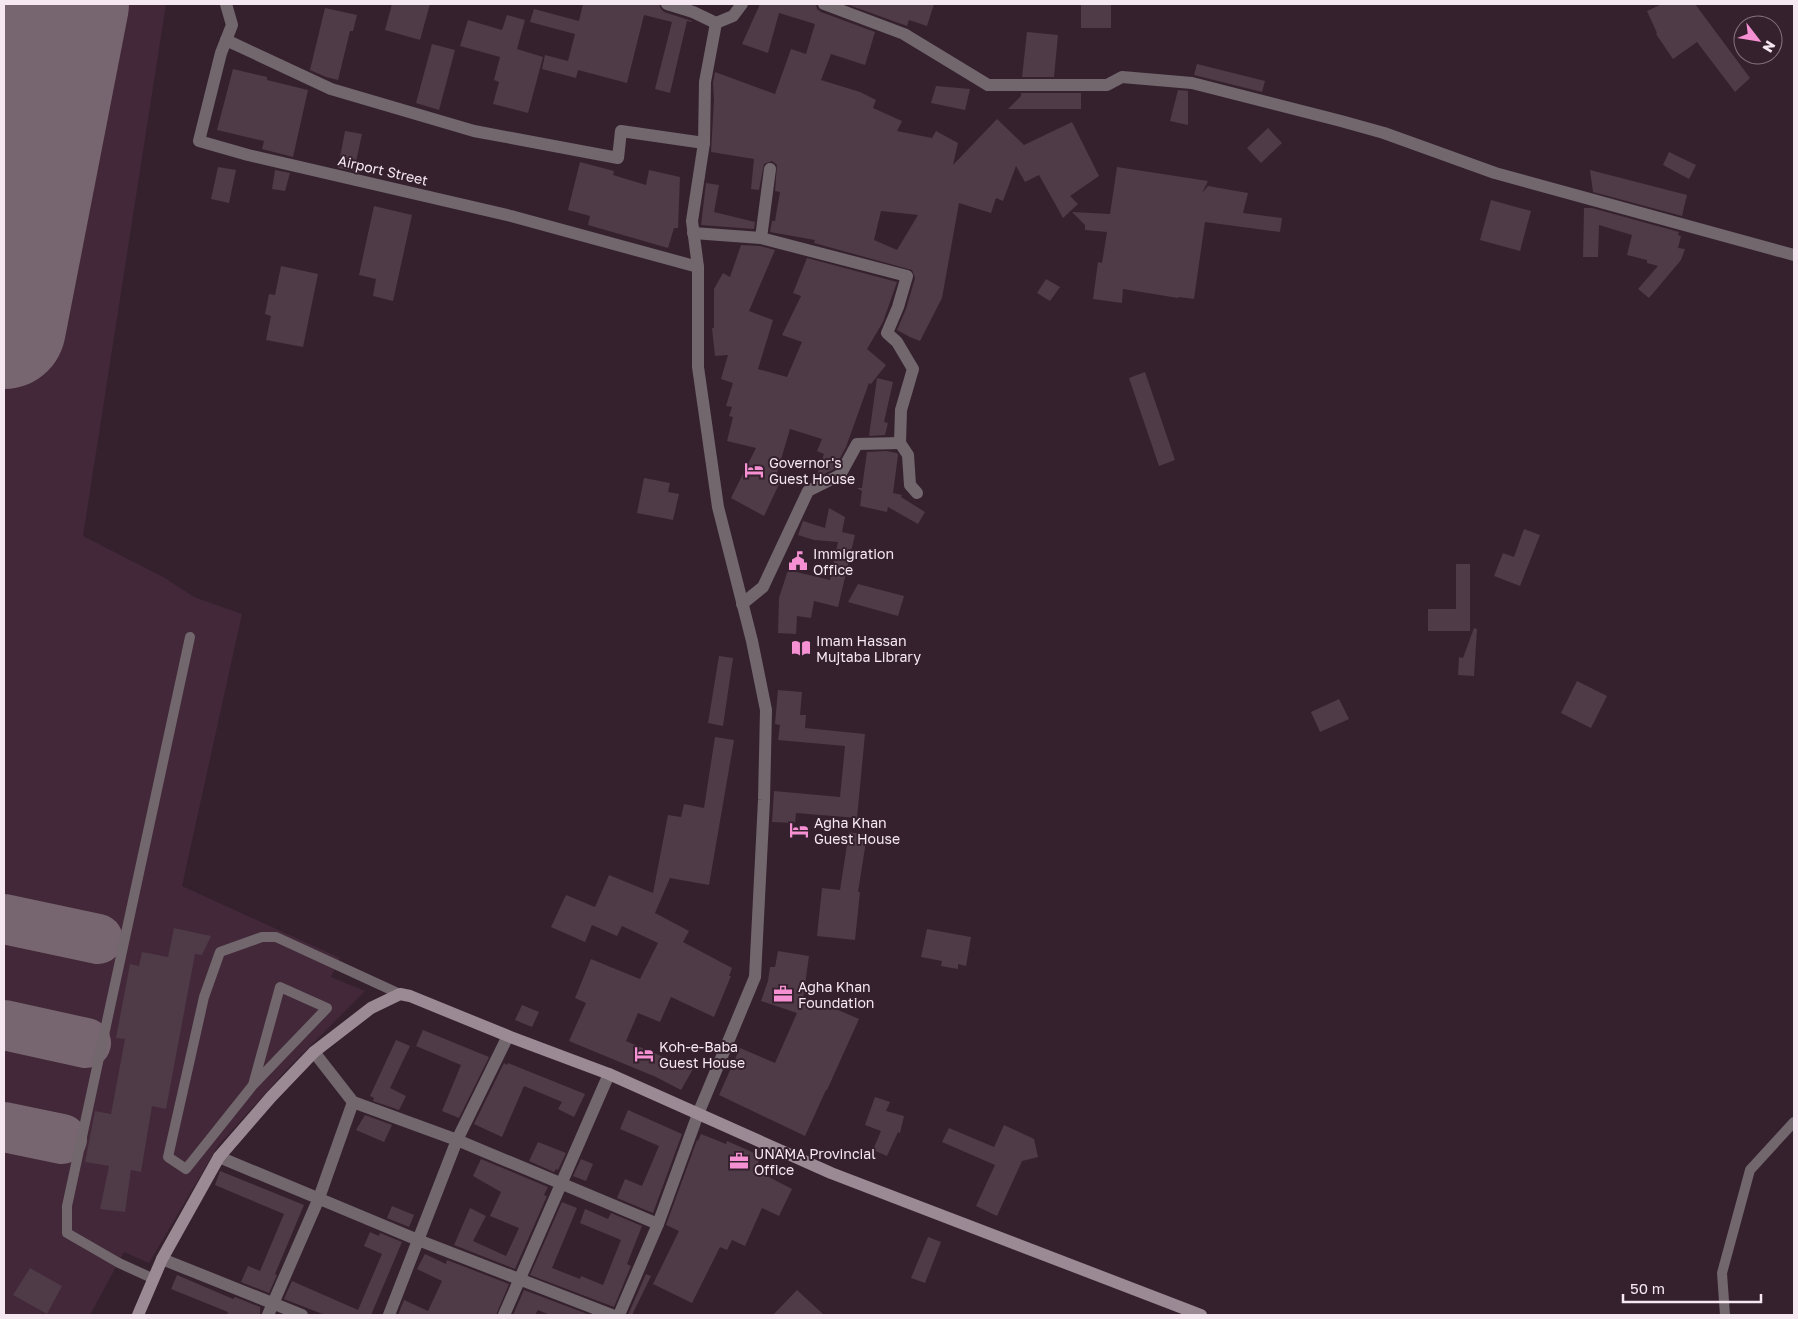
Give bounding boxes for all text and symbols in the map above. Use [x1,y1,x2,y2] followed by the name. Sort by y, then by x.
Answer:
[1733,15,1783,65] north arrow
[1760,38,1780,56] text: N
[336,151,430,189] street label: Airport Street
[769,454,855,487] place label: Governor's Guest House
[743,459,765,481] hotel icon: Governor's Guest House
[813,545,894,578] place label: Immigration Office
[787,550,809,572] public building icon: Immigration Office
[816,632,921,665] place label: Imam Hassan Mujtaba Library
[790,637,812,659] library icon: Imam Hassan Mujtaba Library
[814,814,900,847] place label: Agha Khan Guest House
[788,819,810,841] hotel icon: Agha Khan Guest House
[798,978,874,1011] place label: Agha Khan Foundation
[772,983,794,1005] office icon: Agha Khan Foundation
[659,1038,745,1071] place label: Koh-e-Baba Guest House
[633,1043,655,1065] hotel icon: Koh-e-Baba Guest House
[754,1145,876,1178] place label: UNAMA Provincial Office
[728,1150,750,1172] office icon: UNAMA Provincial Office
[1623,1272,1760,1304] scale bar
[1630,1279,1665,1297] text: 50 m

